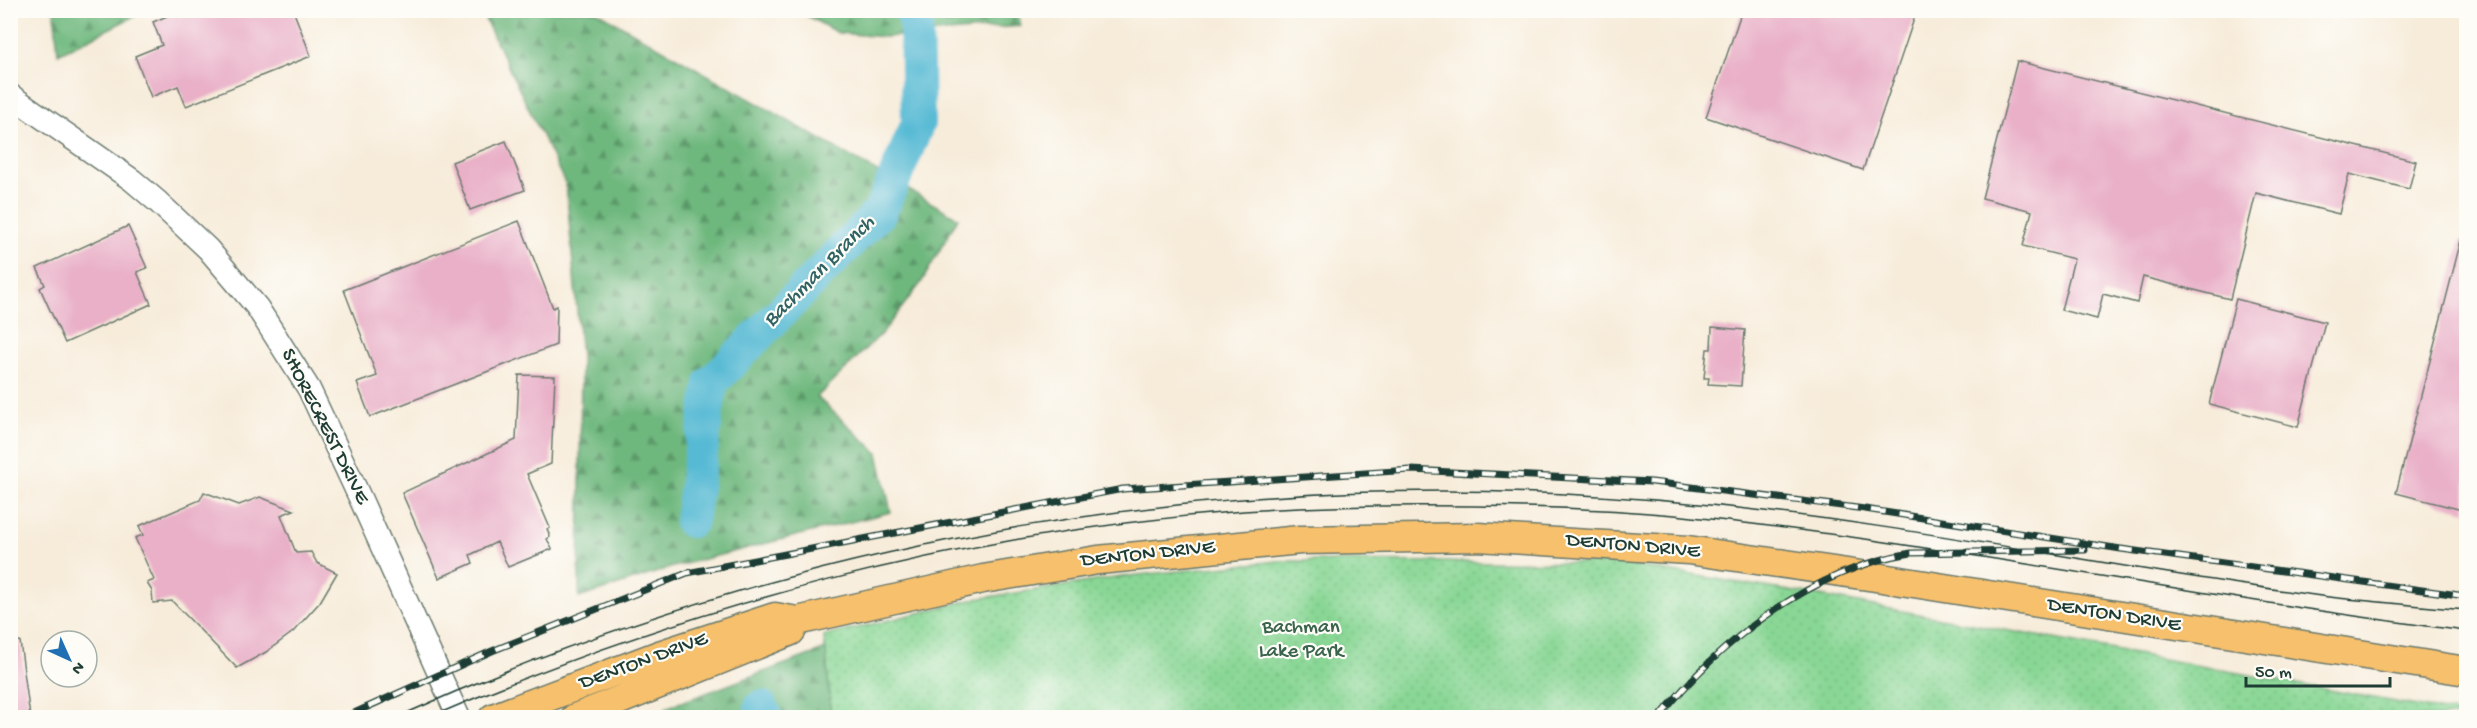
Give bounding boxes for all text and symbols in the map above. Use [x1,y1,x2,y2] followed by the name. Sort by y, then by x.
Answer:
[759,211,881,333] water label: Bachman Branch
[274,345,374,510] street label: SHORECREST DRIVE
[1563,529,1702,565] street label: DENTON DRIVE
[1078,535,1217,575] street label: DENTON DRIVE
[2044,593,2183,639] street label: DENTON DRIVE
[1259,616,1346,665] park label: Bachman Lake Park
[575,627,712,697] street label: DENTON DRIVE
[39,629,99,689] north arrow
[2246,650,2390,688] scale bar
[66,657,88,678] text: N
[2255,663,2292,684] text: 50 m

